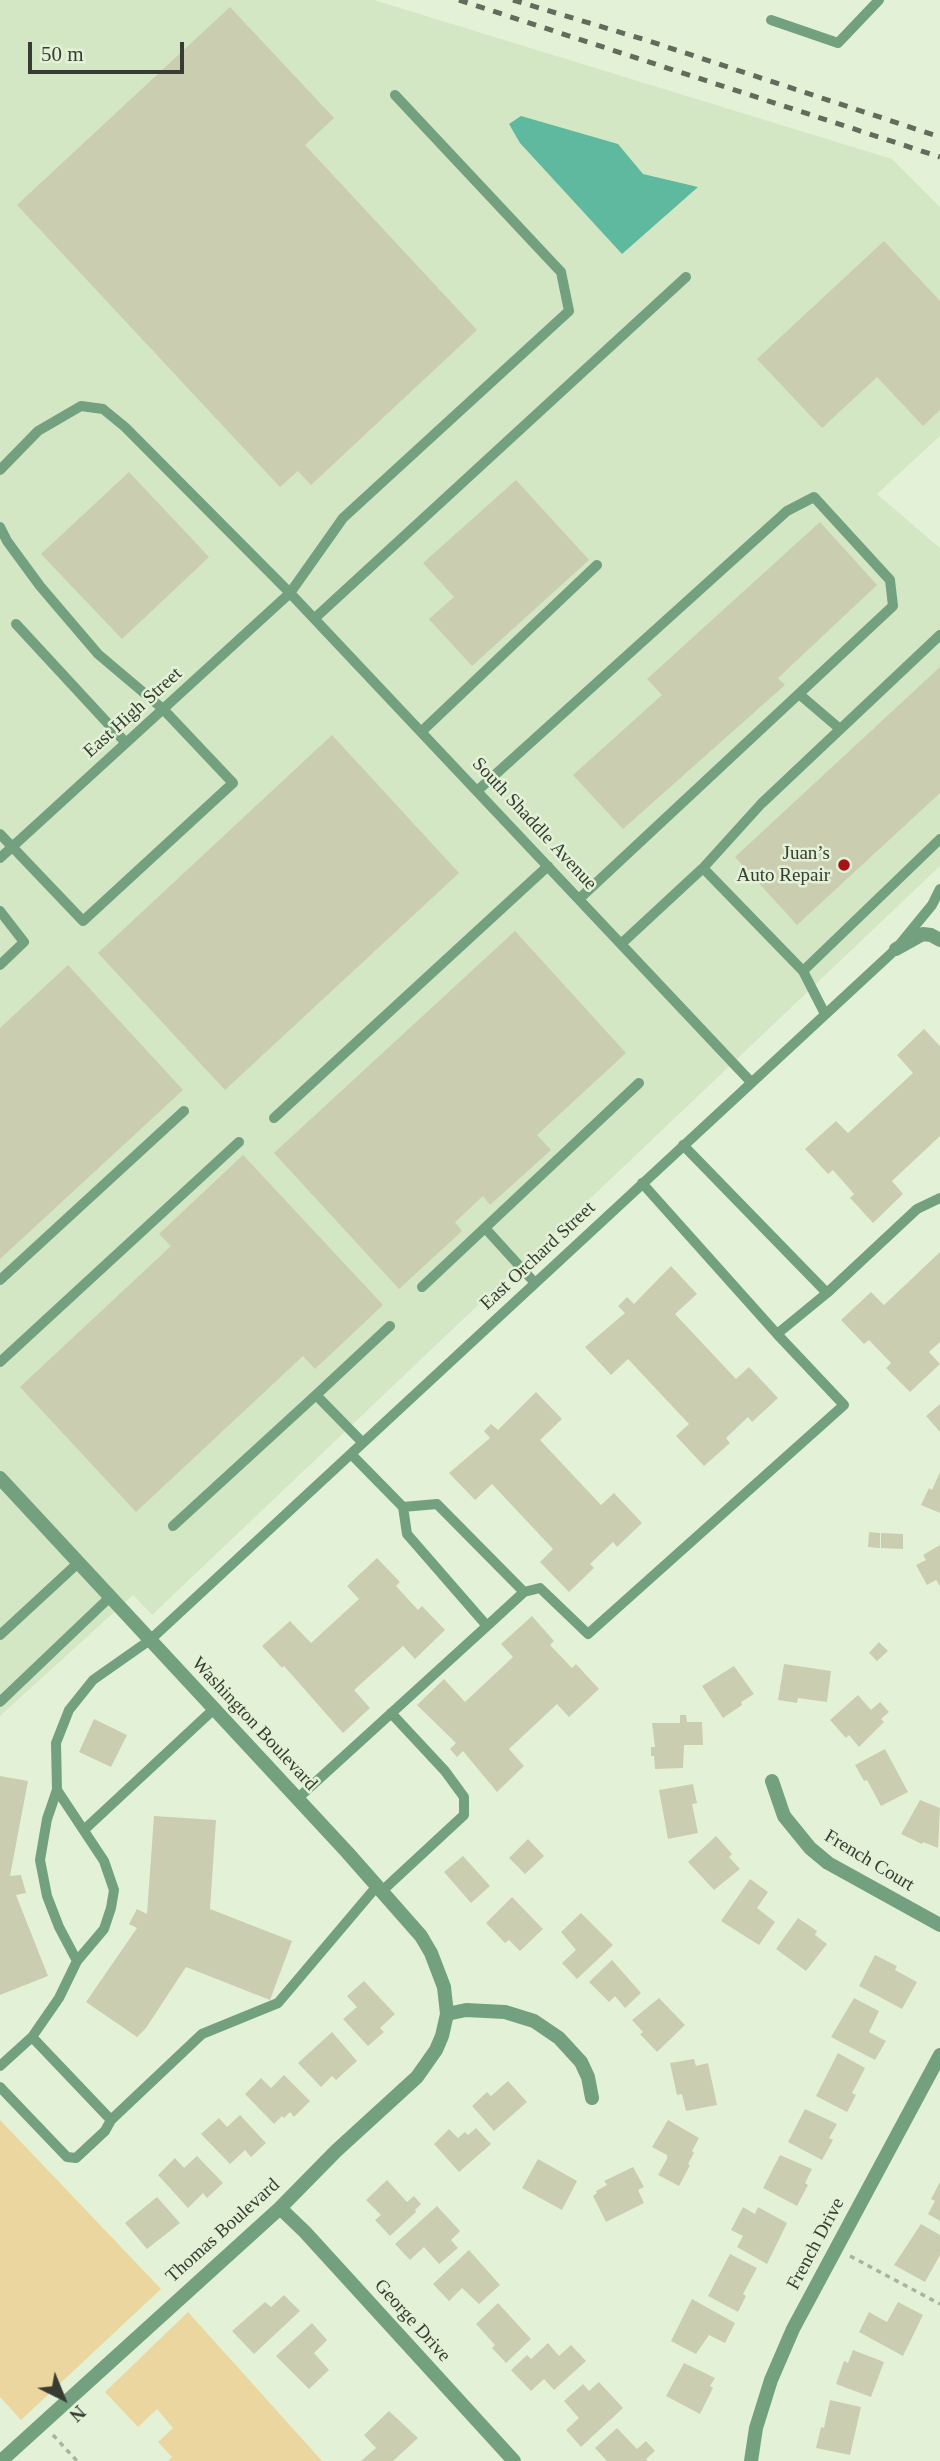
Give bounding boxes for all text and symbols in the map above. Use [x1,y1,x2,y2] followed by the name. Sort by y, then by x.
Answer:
[32,28,187,72] scale bar
[41,42,84,66] text: 50 m
[79,663,187,763] street label: East High Street
[467,753,601,895] street label: South Shaddle Avenue
[737,843,830,887] place label: Juan’s Auto Repair
[836,857,852,873] marker: Juan’s Auto Repair
[476,1197,600,1315] street label: East Orchard Street
[186,1653,322,1795] street label: Washington Boulevard
[820,1825,918,1897] street label: French Court
[161,2174,285,2288] street label: Thomas Boulevard
[782,2194,850,2294] street label: French Drive
[369,2275,455,2367] street label: George Drive
[28,2363,98,2433] north arrow
[65,2401,90,2426] text: N

